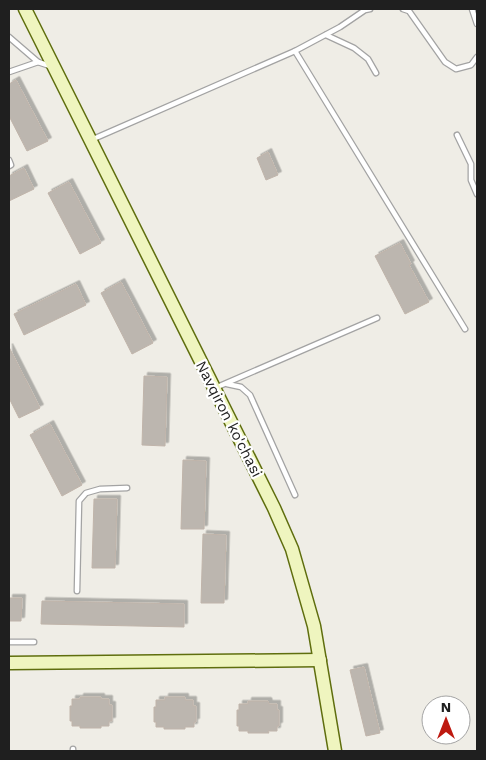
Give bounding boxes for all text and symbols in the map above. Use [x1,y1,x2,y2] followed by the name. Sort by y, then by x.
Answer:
[192,358,266,480] street label: Navqiron ko'chasi
[421,695,471,745] north arrow
[441,699,451,715] text: N

